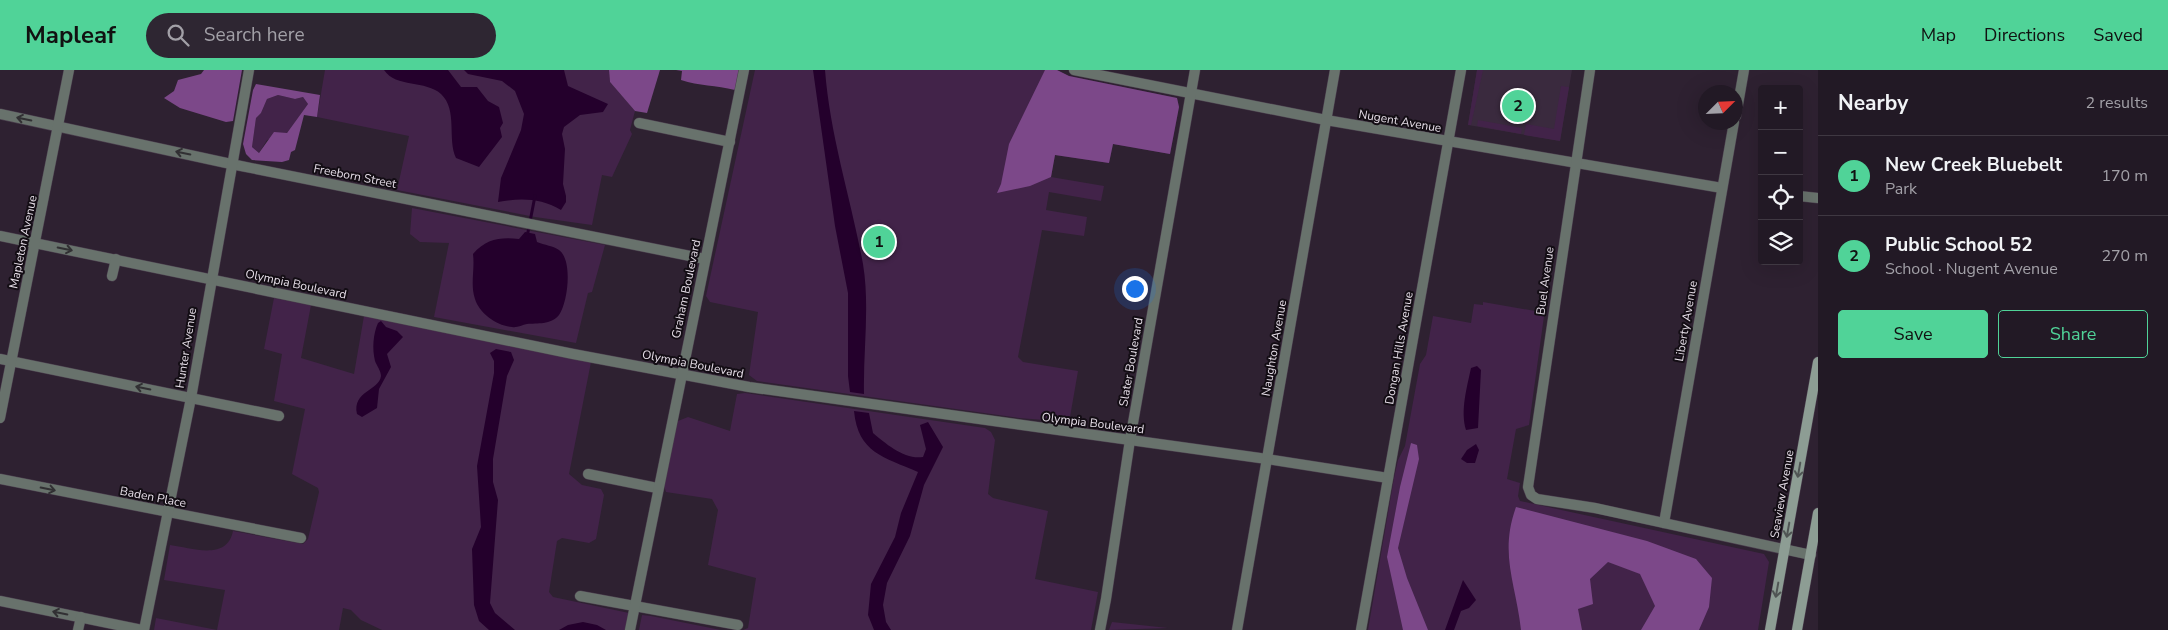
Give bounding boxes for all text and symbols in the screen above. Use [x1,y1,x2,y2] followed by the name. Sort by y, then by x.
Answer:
[146,13,496,58] search box
[25,19,116,51] text: Mapleaf
[164,21,192,49] icon: search
[204,22,305,48] text: Search here
[1921,23,1956,47] text: Map
[1984,23,2065,47] text: Directions
[2093,23,2143,47] text: Saved
[1698,85,1743,130] north arrow
[1758,85,1803,265] map controls
[1758,85,1803,130] button: +
[1502,87,1534,125] pin: 2
[1838,89,1908,117] text: Nearby
[2086,92,2148,114] text: 2 results
[1357,106,1443,136] street label: Nugent Avenue
[17,114,33,123] one-way arrow
[1758,130,1803,175] button: −
[176,148,192,157] one-way arrow
[1885,152,2062,178] text: New Creek Bluebelt
[312,160,399,192] street label: Freeborn Street
[1849,165,1859,187] text: 1
[2101,165,2148,187] text: 170 m
[1758,175,1803,220] button: locate
[1885,178,1917,200] text: Park
[5,194,41,290] street label: Mapleton Avenue
[1758,220,1803,265] button: layers
[863,223,895,261] pin: 1
[1885,232,2033,258] text: Public School 52
[668,238,704,340] street label: Graham Boulevard
[57,244,73,254] one-way arrow
[1849,245,1859,267] text: 2
[2101,245,2148,267] text: 270 m
[1532,246,1558,316] street label: Buel Avenue
[1885,258,2058,280] text: School · Nugent Avenue
[244,265,348,303] street label: Olympia Boulevard
[1122,276,1148,302] your location
[1671,279,1701,363] street label: Liberty Avenue
[1381,290,1417,406] street label: Dongan Hills Avenue
[1258,299,1290,397] street label: Naughton Avenue
[172,307,200,389] street label: Hunter Avenue
[1838,310,1988,358] button: Save
[1998,310,2148,358] button: Share
[1115,316,1147,408] street label: Slater Boulevard
[641,346,745,382] street label: Olympia Boulevard
[136,383,152,392] one-way arrow
[1041,409,1145,437] street label: Olympia Boulevard
[1766,449,1798,539] street label: Seaview Avenue
[1793,462,1803,478] one-way arrow
[119,483,187,511] street label: Baden Place
[39,484,55,494] one-way arrow
[1782,522,1792,538] one-way arrow
[1772,582,1782,598] one-way arrow
[53,608,69,617] one-way arrow

